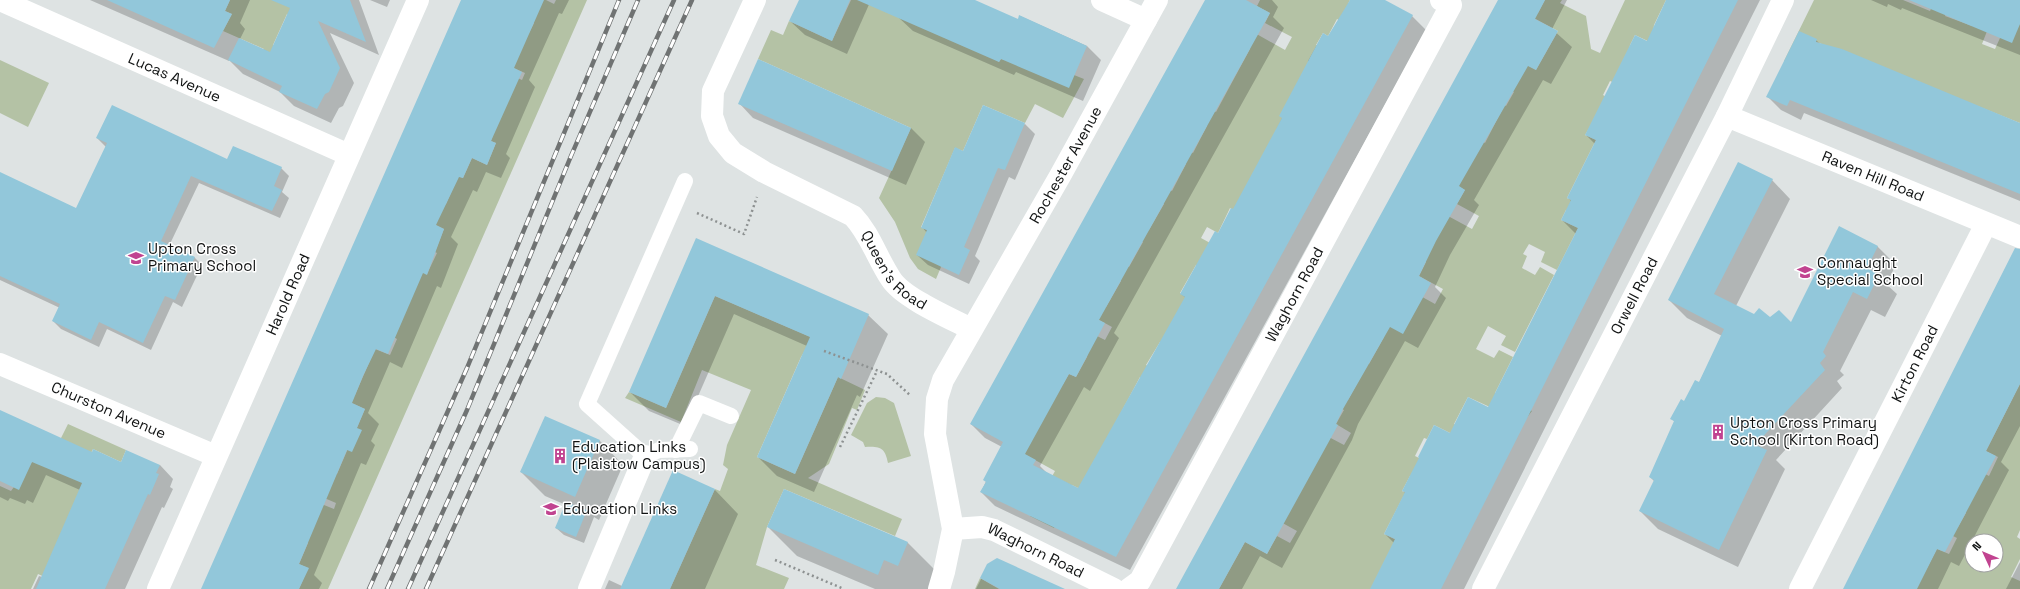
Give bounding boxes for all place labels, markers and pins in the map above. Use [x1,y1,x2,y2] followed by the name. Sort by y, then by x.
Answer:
[148,239,256,275] place label: Upton Cross Primary School
[127,249,145,267] school or university icon: Upton Cross Primary School
[1817,253,1923,289] place label: Connaught Special School
[1796,263,1814,281] school or university icon: Connaught Special School
[1730,413,1879,450] place label: Upton Cross Primary School (Kirton Road)
[1709,423,1727,441] building icon: Upton Cross Primary School (Kirton Road)
[572,437,706,474] place label: Education Links (Plaistow Campus)
[551,447,569,465] building icon: Education Links (Plaistow Campus)
[563,499,677,518] place label: Education Links
[542,500,560,518] school or university icon: Education Links

